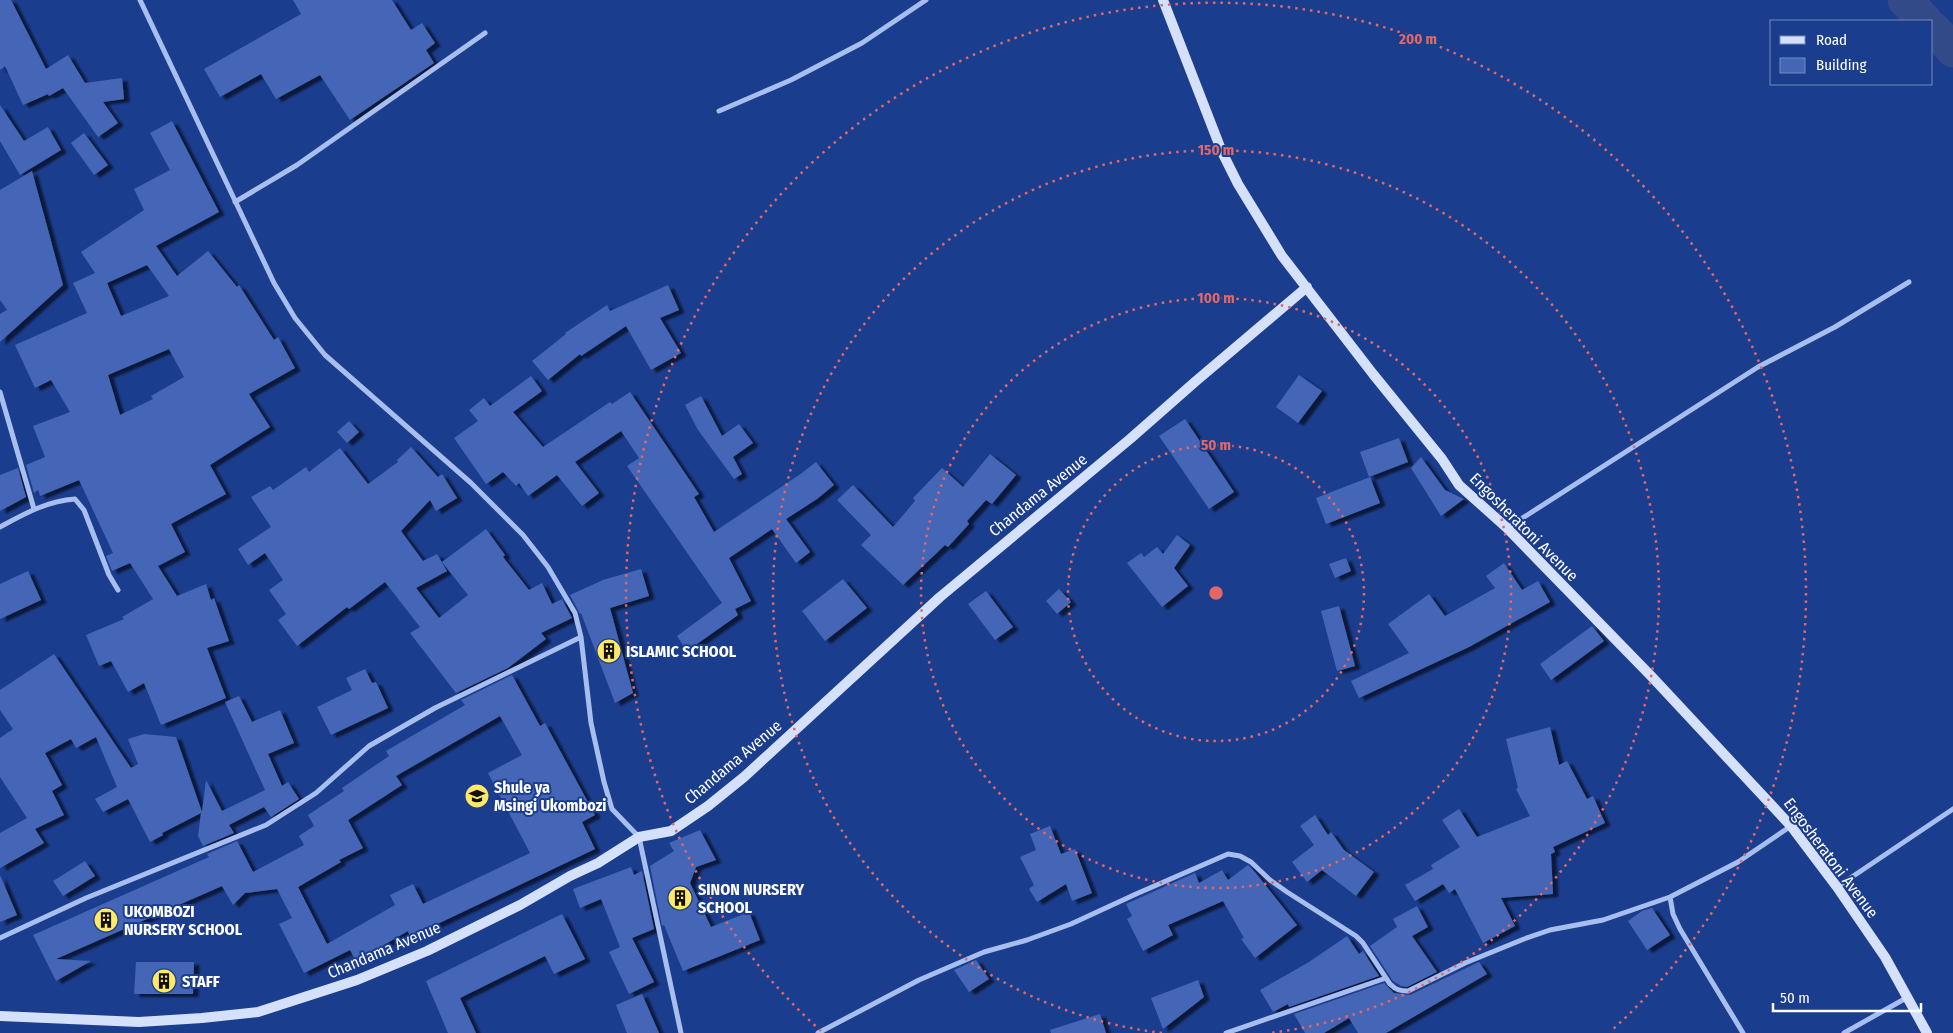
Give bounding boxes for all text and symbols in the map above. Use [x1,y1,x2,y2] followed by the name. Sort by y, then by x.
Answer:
[1770,20,1933,85] legend
[1398,30,1437,48] text: 200 m
[1816,31,1847,49] text: Road
[1816,56,1867,74] text: Building
[1198,141,1234,159] text: 150 m
[1197,289,1235,307] text: 100 m
[1201,436,1231,454] text: 50 m
[985,449,1091,540] street label: Chandama Avenue
[1466,469,1582,585] street label: Engosheratoni Avenue
[1207,584,1225,602] centre of rings
[596,638,622,664] building icon: ISLAMIC SCHOOL
[626,642,737,661] place label: ISLAMIC SCHOOL
[681,716,786,808] street label: Chandama Avenue
[494,778,606,815] place label: Shule ya Msingi Ukombozi
[464,783,490,809] school or university icon: Shule ya Msingi Ukombozi
[1780,794,1882,922] street label: Engosheratoni Avenue
[698,880,804,917] place label: SINON NURSERY SCHOOL
[667,885,693,911] building icon: SINON NURSERY SCHOOL
[124,902,243,939] place label: UKOMBOZI NURSERY SCHOOL
[93,907,119,933] building icon: UKOMBOZI NURSERY SCHOOL
[325,918,444,982] street label: Chandama Avenue
[151,968,177,994] building icon: STAFF
[182,972,220,991] place label: STAFF
[1773,980,1920,1012] scale bar
[1780,989,1810,1007] text: 50 m

